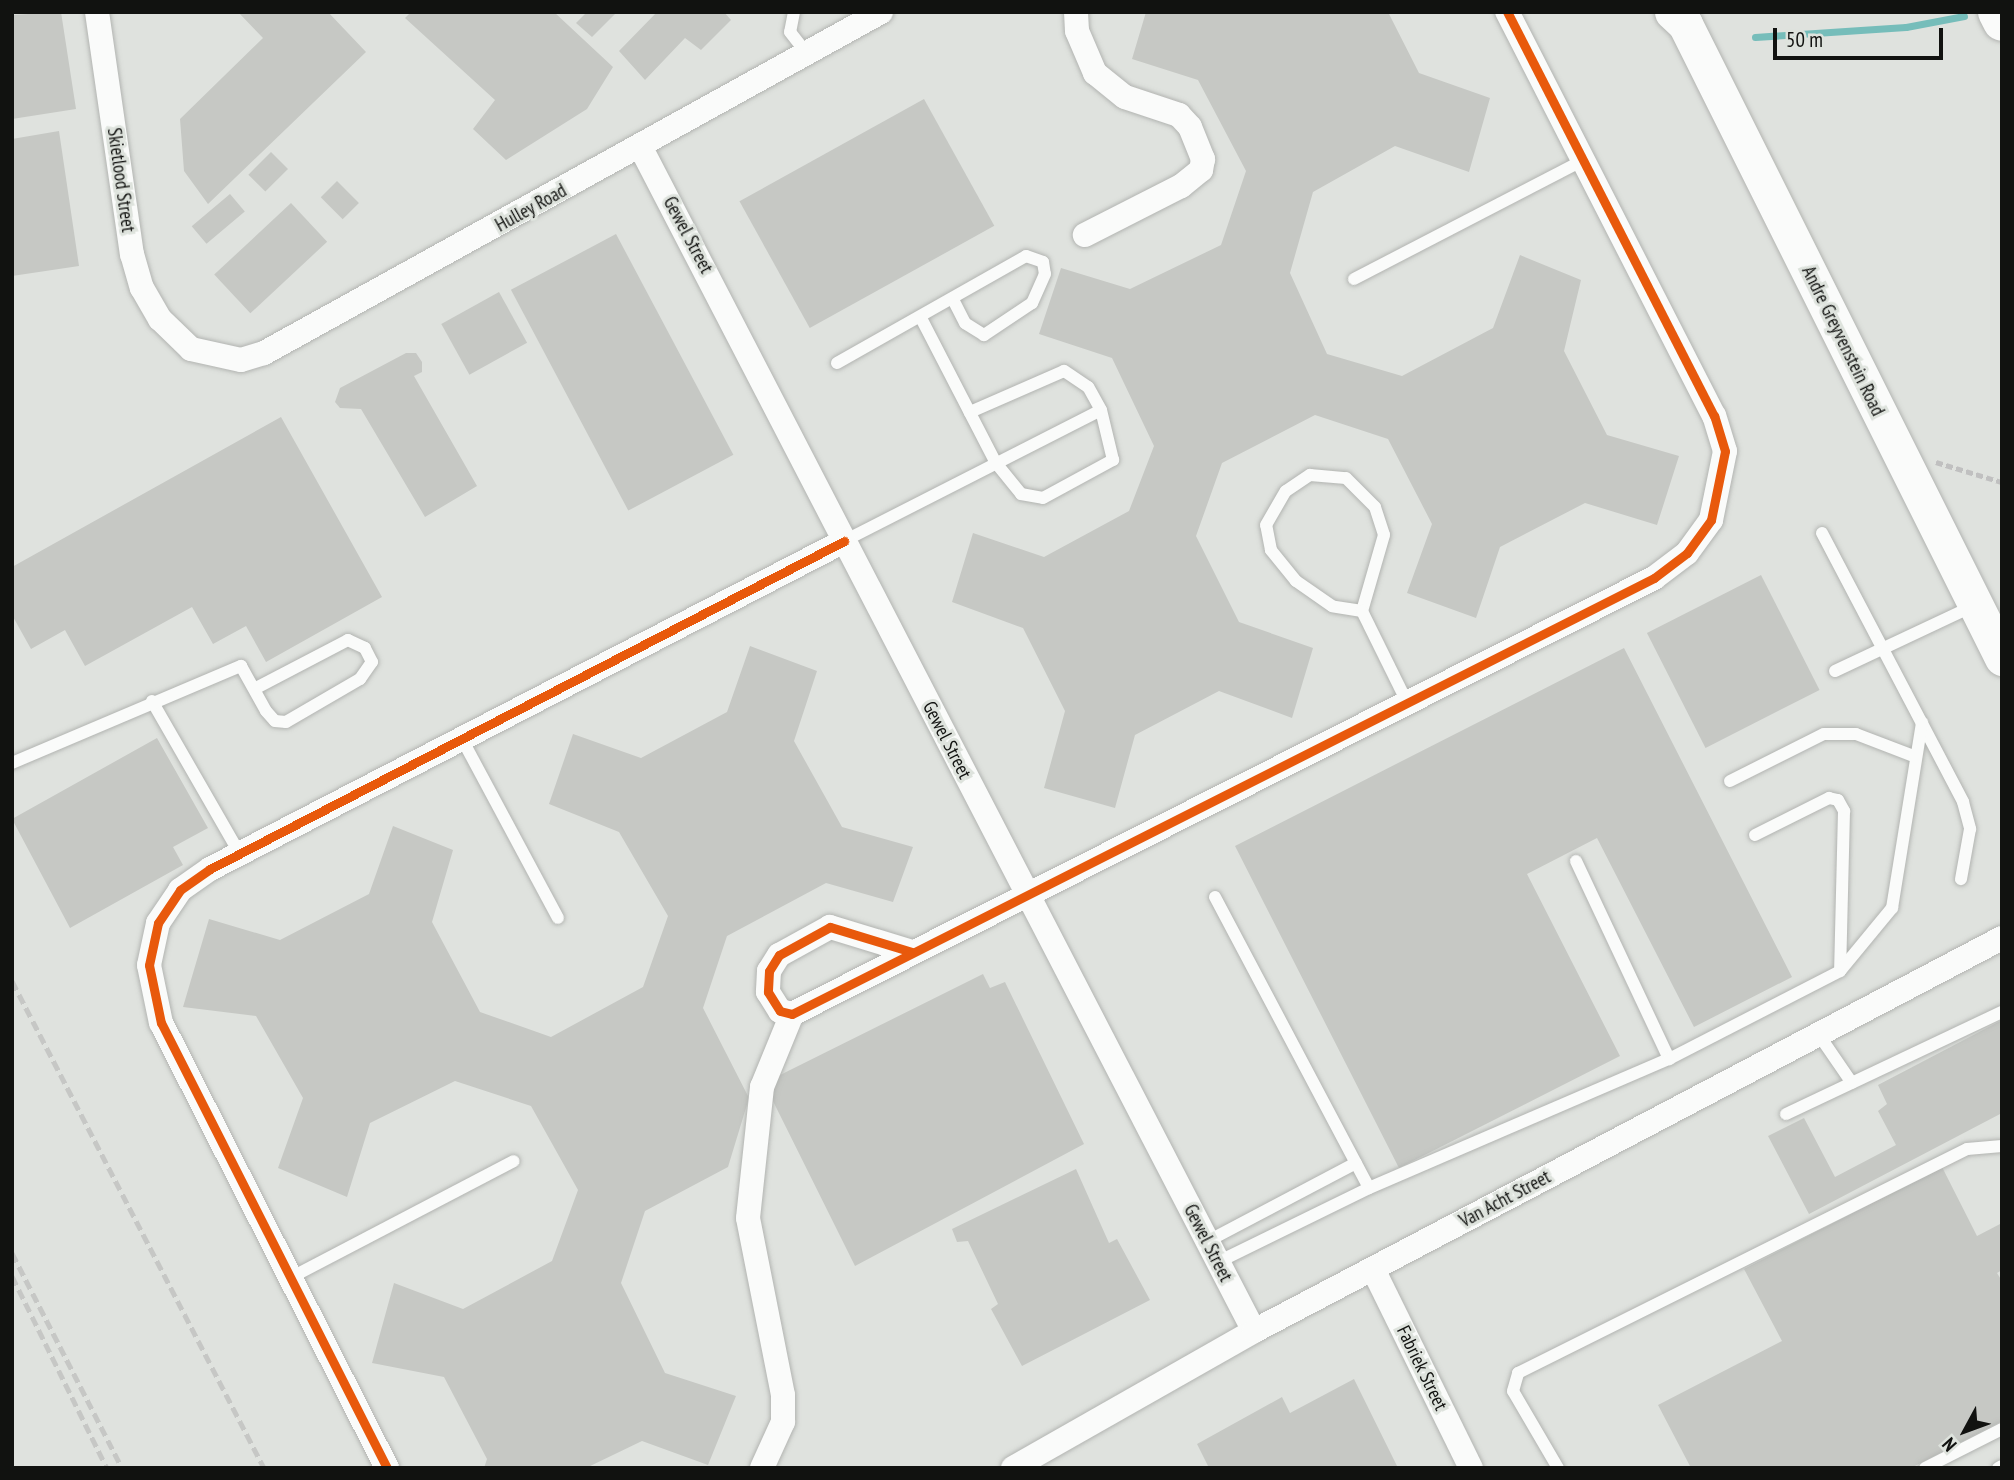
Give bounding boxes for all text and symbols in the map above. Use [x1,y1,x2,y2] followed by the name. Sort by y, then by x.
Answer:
[1776,14,1946,58] scale bar
[1786,26,1823,53] text: 50 m
[102,126,140,234] street label: Skietlood Street
[491,179,571,237] street label: Hulley Road
[658,193,718,277] street label: Gewel Street
[1797,262,1889,420] street label: Andre Greyvenstein Road
[918,698,976,782] street label: Gewel Street
[1455,1165,1555,1233] street label: Van Acht Street
[1179,1201,1237,1285] street label: Gewel Street
[1392,1322,1452,1414] street label: Fabriek Street
[1930,1396,2000,1466] north arrow
[1937,1433,1962,1457] text: N

